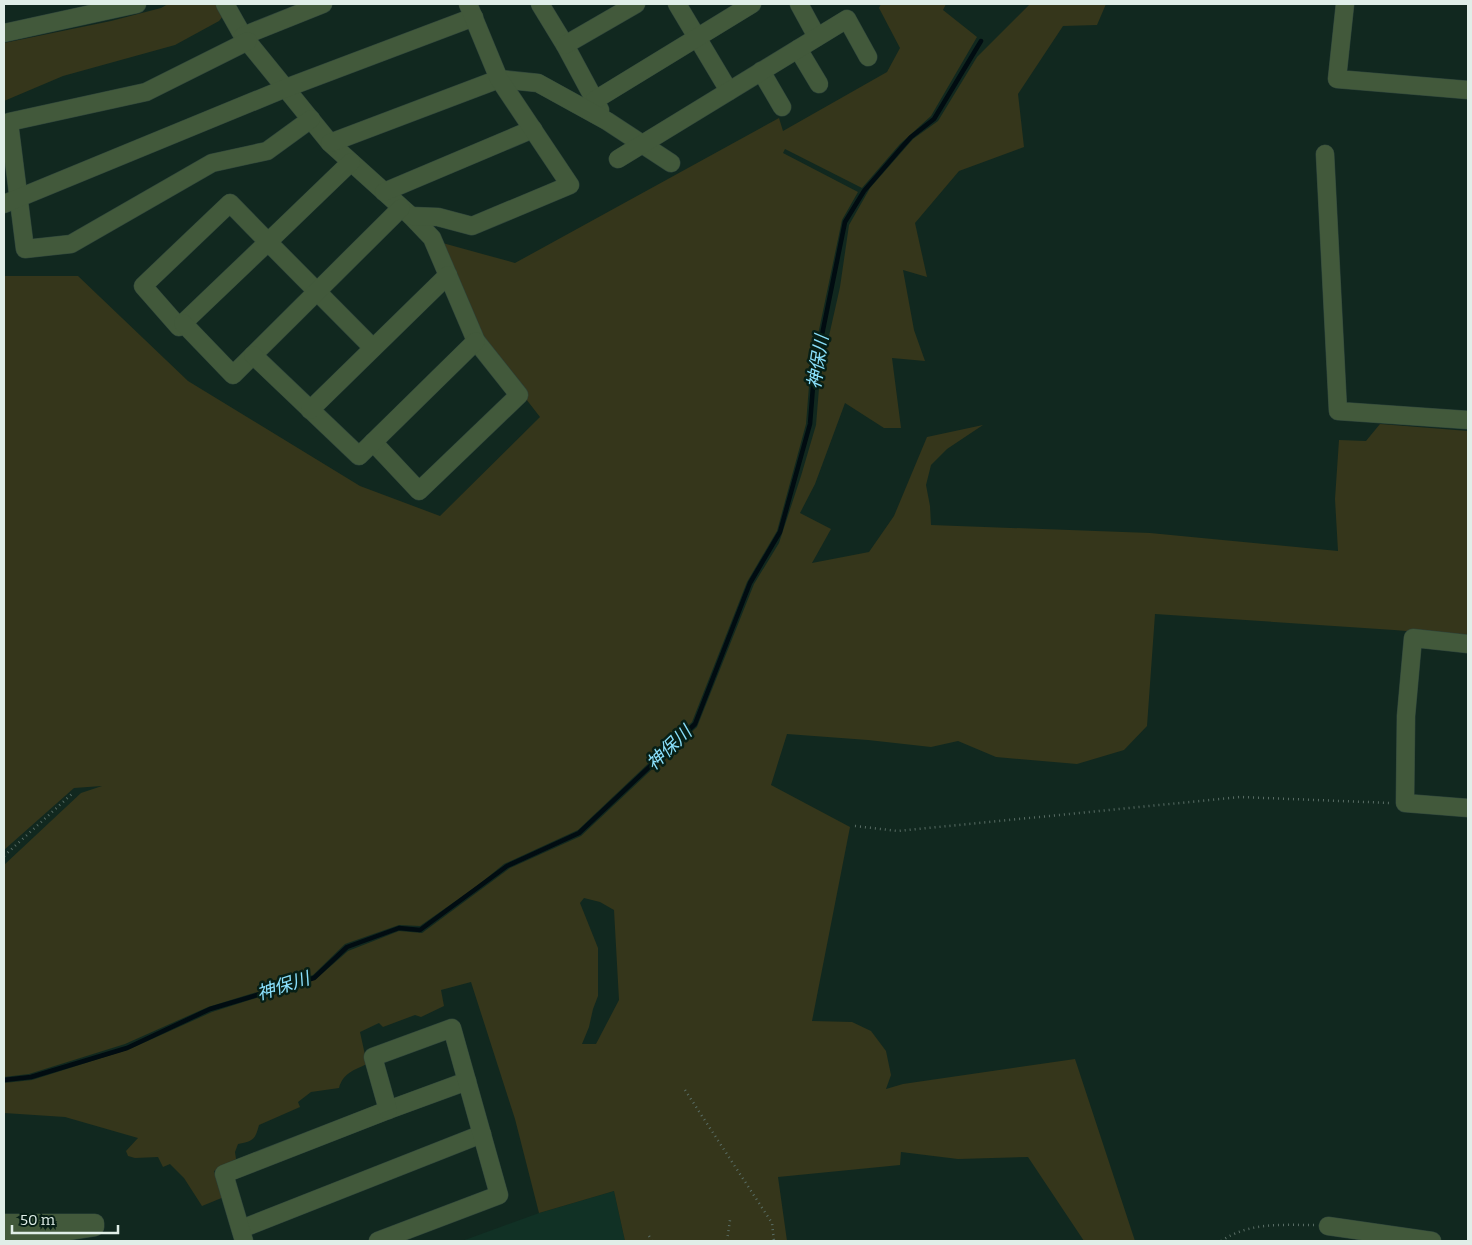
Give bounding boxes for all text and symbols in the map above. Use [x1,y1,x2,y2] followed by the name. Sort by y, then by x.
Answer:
[803,332,833,390] water label: 神保川
[642,720,698,775] water label: 神保川
[254,967,314,1005] water label: 神保川
[12,1202,119,1234] scale bar
[20,1211,56,1229] text: 50 m

